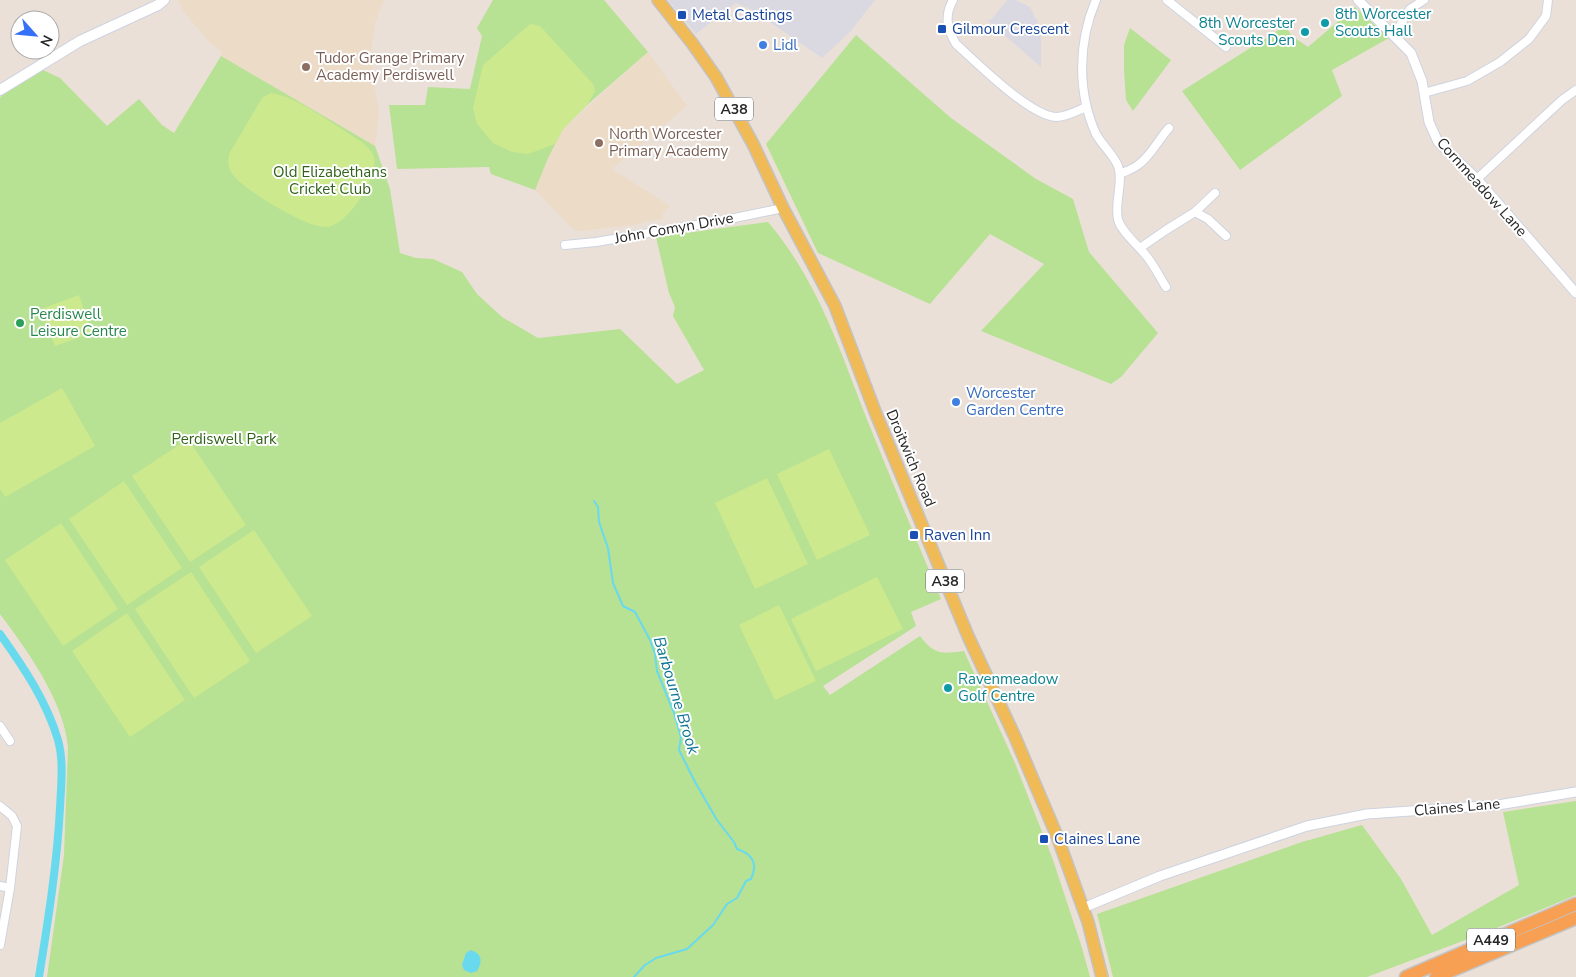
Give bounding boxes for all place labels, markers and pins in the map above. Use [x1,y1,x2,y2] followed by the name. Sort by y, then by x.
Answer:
[1335,4,1432,41] place label: 8th Worcester Scouts Hall
[692,5,793,25] place label: Metal Castings
[676,9,688,21] marker: Metal Castings
[1199,13,1296,50] place label: 8th Worcester Scouts Den
[1319,17,1331,29] marker: 8th Worcester Scouts Hall
[952,19,1069,39] place label: Gilmour Crescent
[936,23,948,35] marker: Gilmour Crescent
[1299,26,1311,38] marker: 8th Worcester Scouts Den
[773,35,798,55] place label: Lidl
[757,39,769,51] marker: Lidl
[316,48,465,85] place label: Tudor Grange Primary Academy Perdiswell
[300,61,312,73] marker: Tudor Grange Primary Academy Perdiswell
[609,124,729,161] place label: North Worcester Primary Academy
[593,137,605,149] marker: North Worcester Primary Academy
[30,304,127,341] place label: Perdiswell Leisure Centre
[14,317,26,329] marker: Perdiswell Leisure Centre
[966,383,1064,420] place label: Worcester Garden Centre
[950,396,962,408] marker: Worcester Garden Centre
[924,525,991,545] place label: Raven Inn
[908,529,920,541] marker: Raven Inn
[958,669,1059,706] place label: Ravenmeadow Golf Centre
[942,682,954,694] marker: Ravenmeadow Golf Centre
[1054,829,1140,849] place label: Claines Lane
[1038,833,1050,845] marker: Claines Lane

